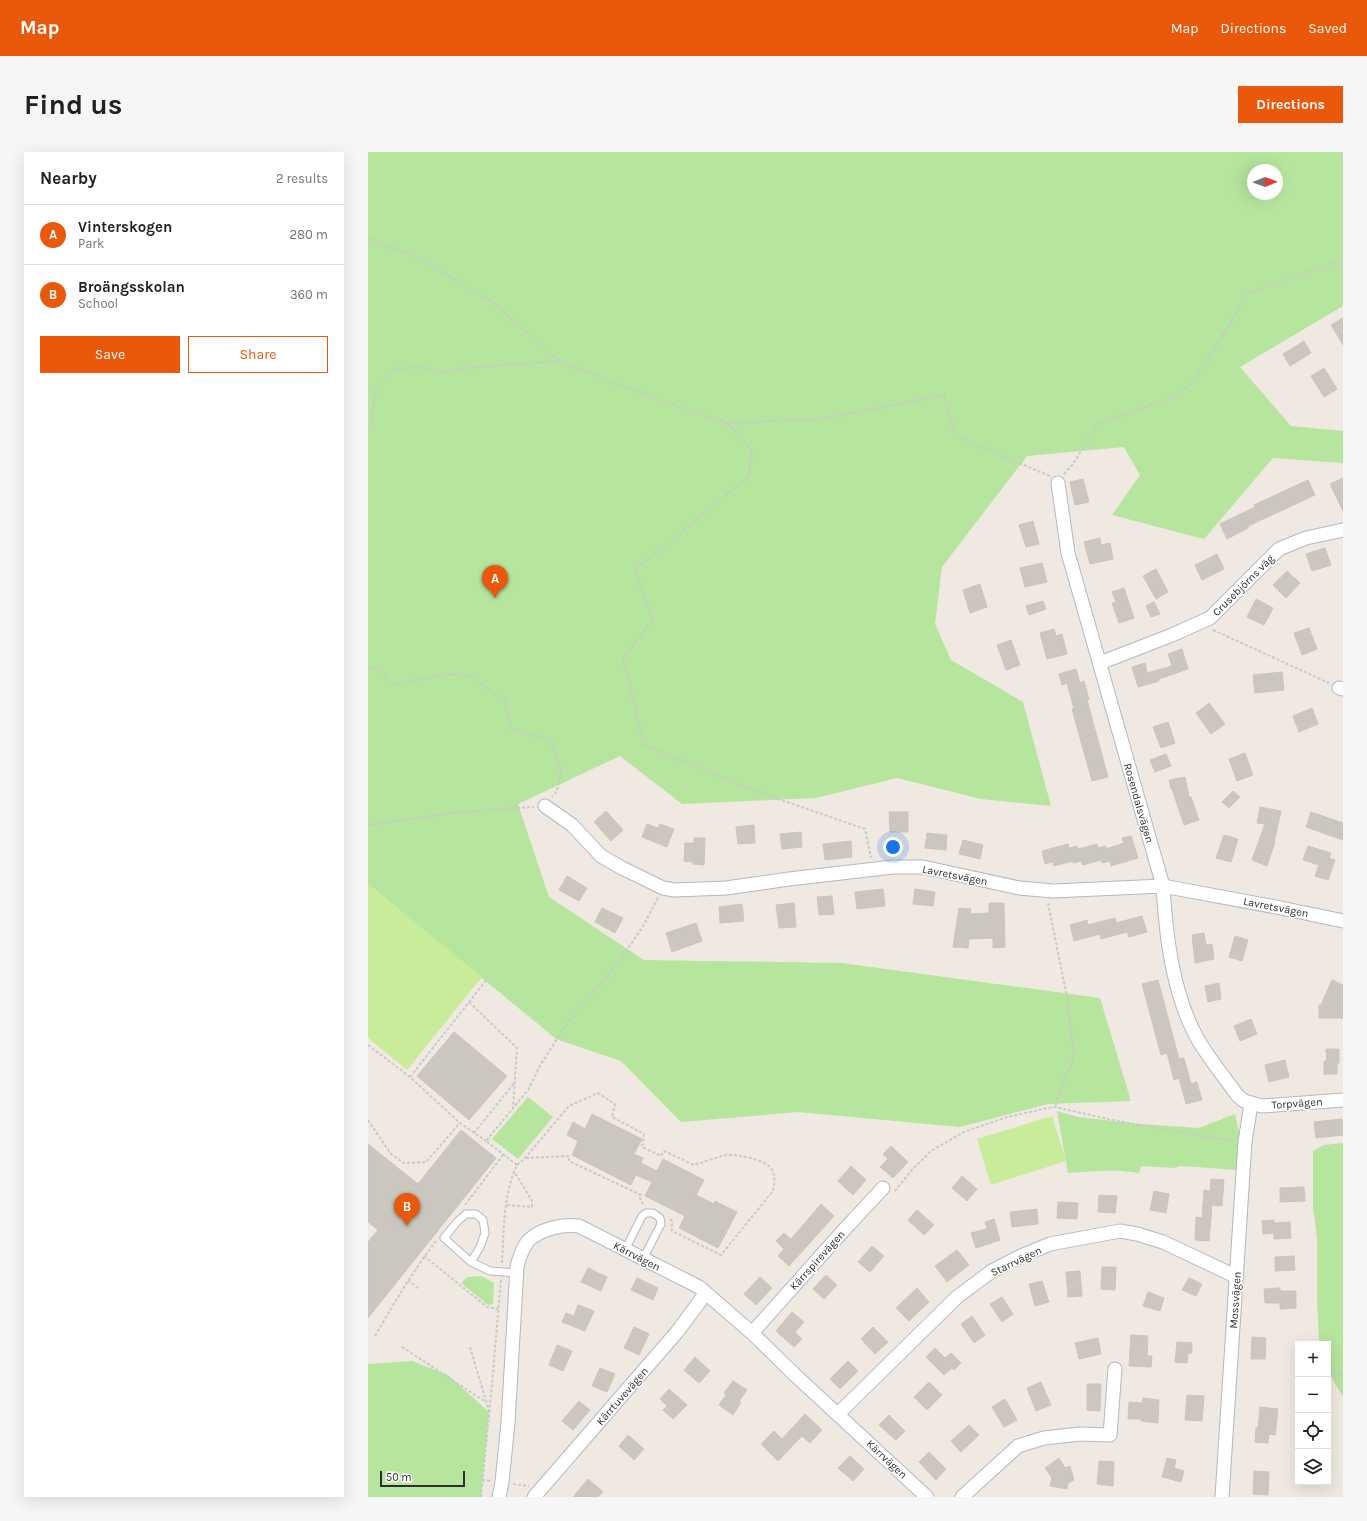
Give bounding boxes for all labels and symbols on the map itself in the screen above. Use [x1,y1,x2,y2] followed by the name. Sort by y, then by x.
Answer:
[1247,164,1283,200] north arrow
[1210,551,1277,619] street label: Crusebjörns väg
[482,565,508,598] pin: A
[1121,762,1156,845] street label: Rosendalsvägen
[883,837,903,857] your location
[921,863,989,888] street label: Lavretsvägen
[1242,895,1310,920] street label: Lavretsvägen
[1271,1095,1323,1112] street label: Torpvägen
[394,1193,420,1226] pin: B
[787,1228,848,1293] street label: Kärrspirevägen
[611,1239,662,1274] street label: Kärrvägen
[989,1244,1044,1279] street label: Starrvägen
[1227,1271,1244,1329] street label: Mossvägen
[594,1365,651,1428] street label: Kärrtuvevägen
[864,1437,910,1481] street label: Kärrvägen
[380,1469,465,1488] scale bar

